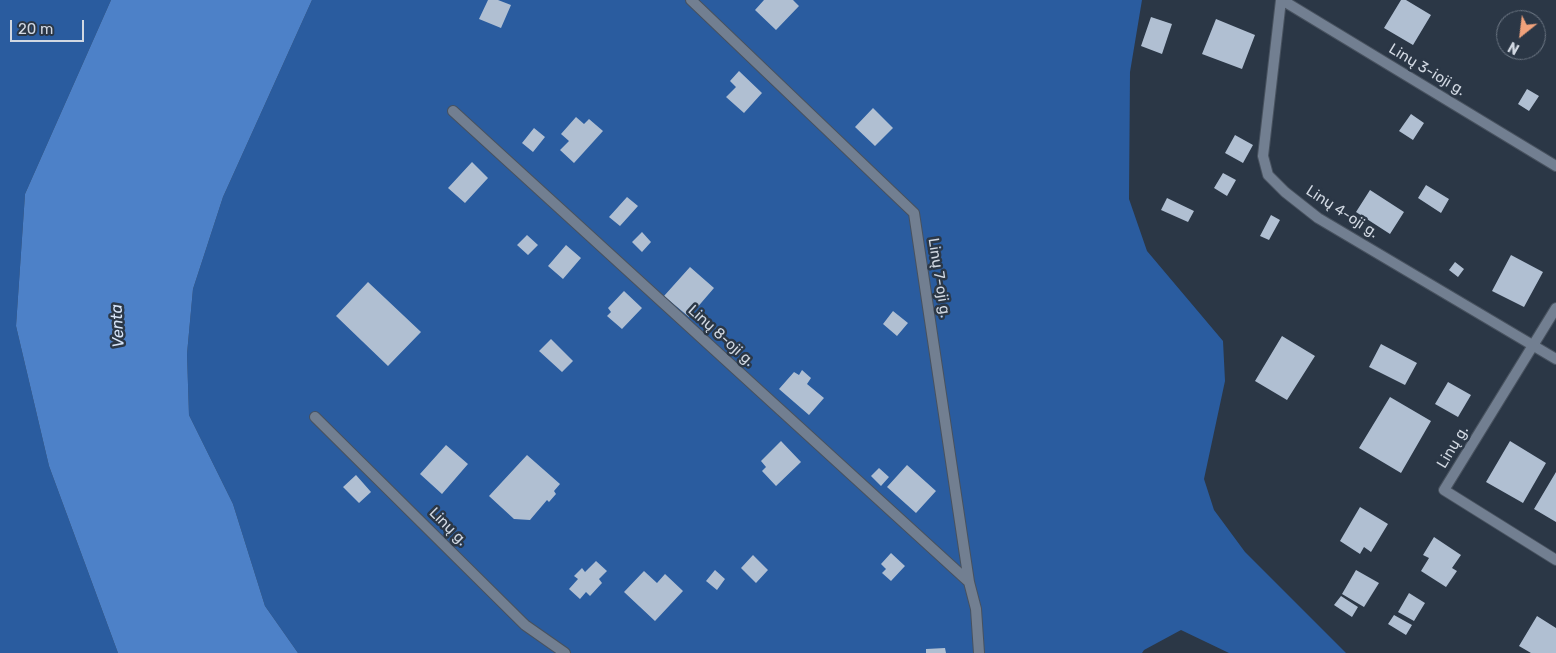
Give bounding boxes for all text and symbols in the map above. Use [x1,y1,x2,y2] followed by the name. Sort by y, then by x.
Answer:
[12,10,86,42] scale bar
[1496,10,1546,60] north arrow
[18,20,53,38] text: 20 m
[1505,38,1523,58] text: N
[1385,40,1469,100] street label: Linų 3-ioji g.
[1302,182,1382,242] street label: Linų 4-oji g.
[924,237,954,319] street label: Linų 7-oji g.
[684,301,758,371] street label: Linų 8-oji g.
[107,304,129,348] water label: Venta
[1433,422,1473,472] street label: Linų g.
[425,504,471,550] street label: Linų g.

